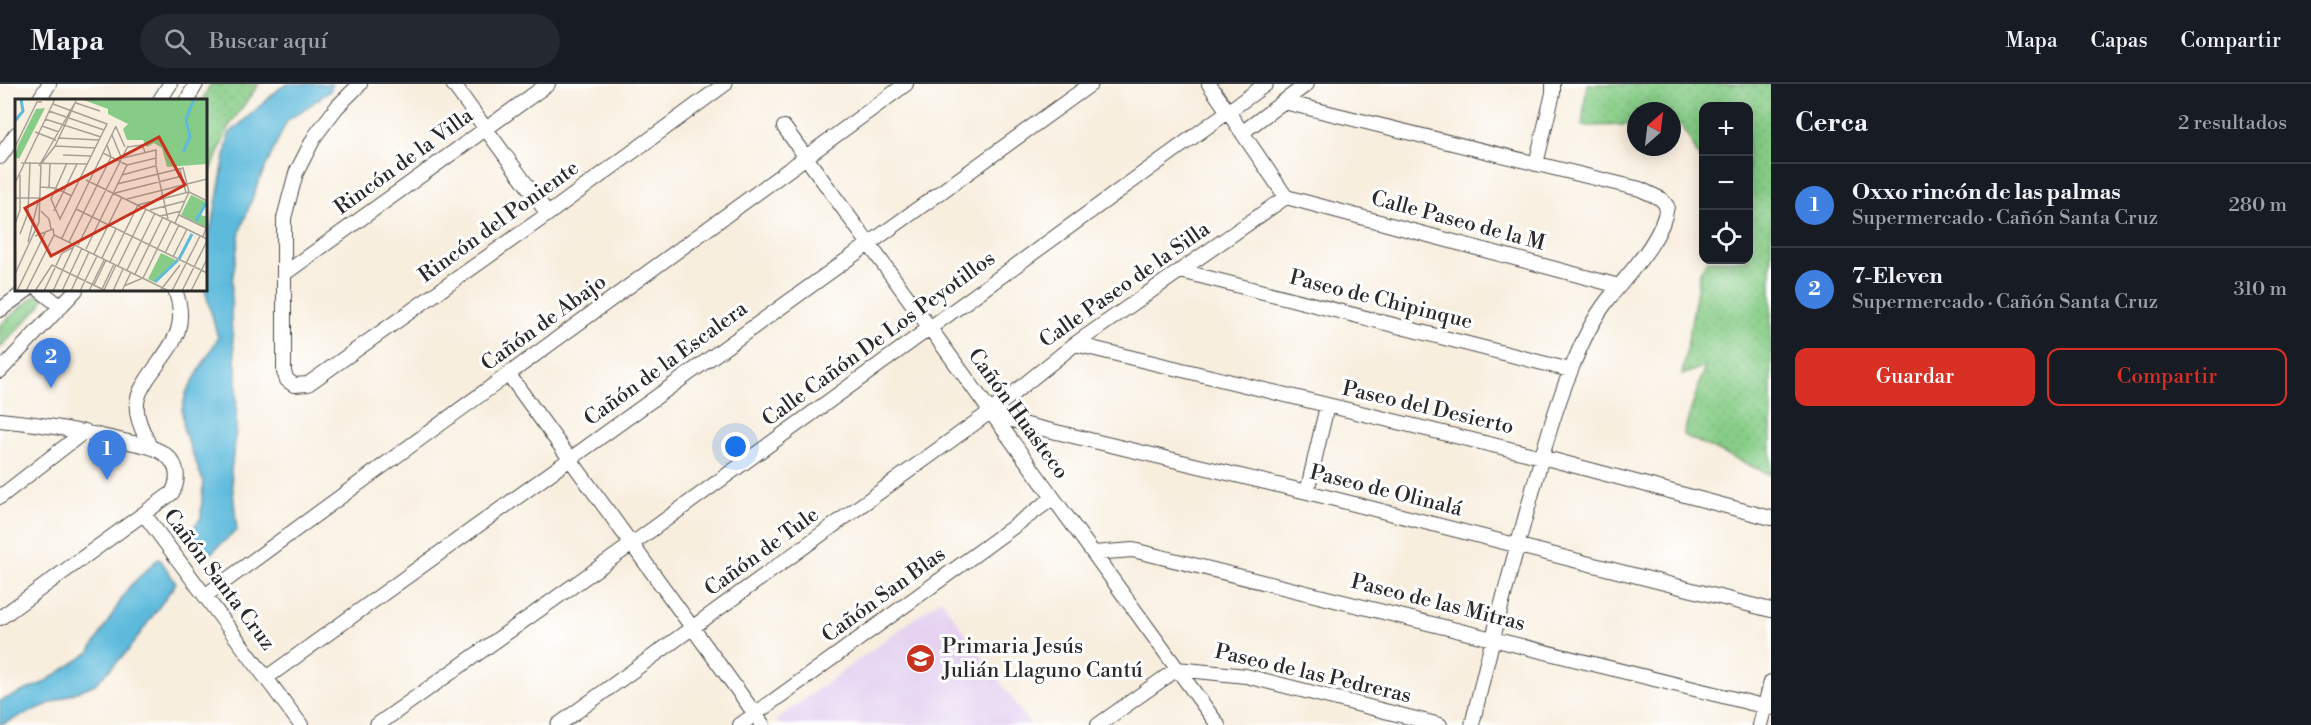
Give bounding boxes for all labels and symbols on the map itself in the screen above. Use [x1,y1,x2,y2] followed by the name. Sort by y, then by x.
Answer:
[15,99,207,291] inset map
[1627,102,1681,156] north arrow
[330,103,479,221] street label: Rincón de la Villa
[414,155,584,289] street label: Rincón del Poniente
[1368,185,1548,257] street label: Calle Paseo de la M
[1035,216,1216,354] street label: Calle Paseo de la Silla
[757,246,1001,432] street label: Calle Cañón De Los Peyotillos
[1287,265,1475,335] street label: Paseo de Chipinque
[476,269,612,377] street label: Cañón de Abajo
[579,296,753,432] street label: Cañón de la Escalera
[32,338,70,388] pin: 2
[962,344,1074,484] street label: Cañón Huasteco
[1340,376,1516,440] street label: Paseo del Desierto
[88,430,126,480] pin: 1
[721,432,750,461] your location
[1307,459,1465,523] street label: Paseo de Olinalá
[700,502,824,602] street label: Cañón de Tule
[157,504,281,656] street label: Cañón Santa Cruz
[817,541,951,649] street label: Cañón San Blas
[1348,569,1528,637] street label: Paseo de las Mitras
[941,634,1143,684] place label: Primaria Jesús Julián Llaguno Cantú
[1212,639,1414,709] street label: Paseo de las Pedreras
[905,643,937,675] school or university icon: Primaria Jesús Julián Llaguno Cantú

